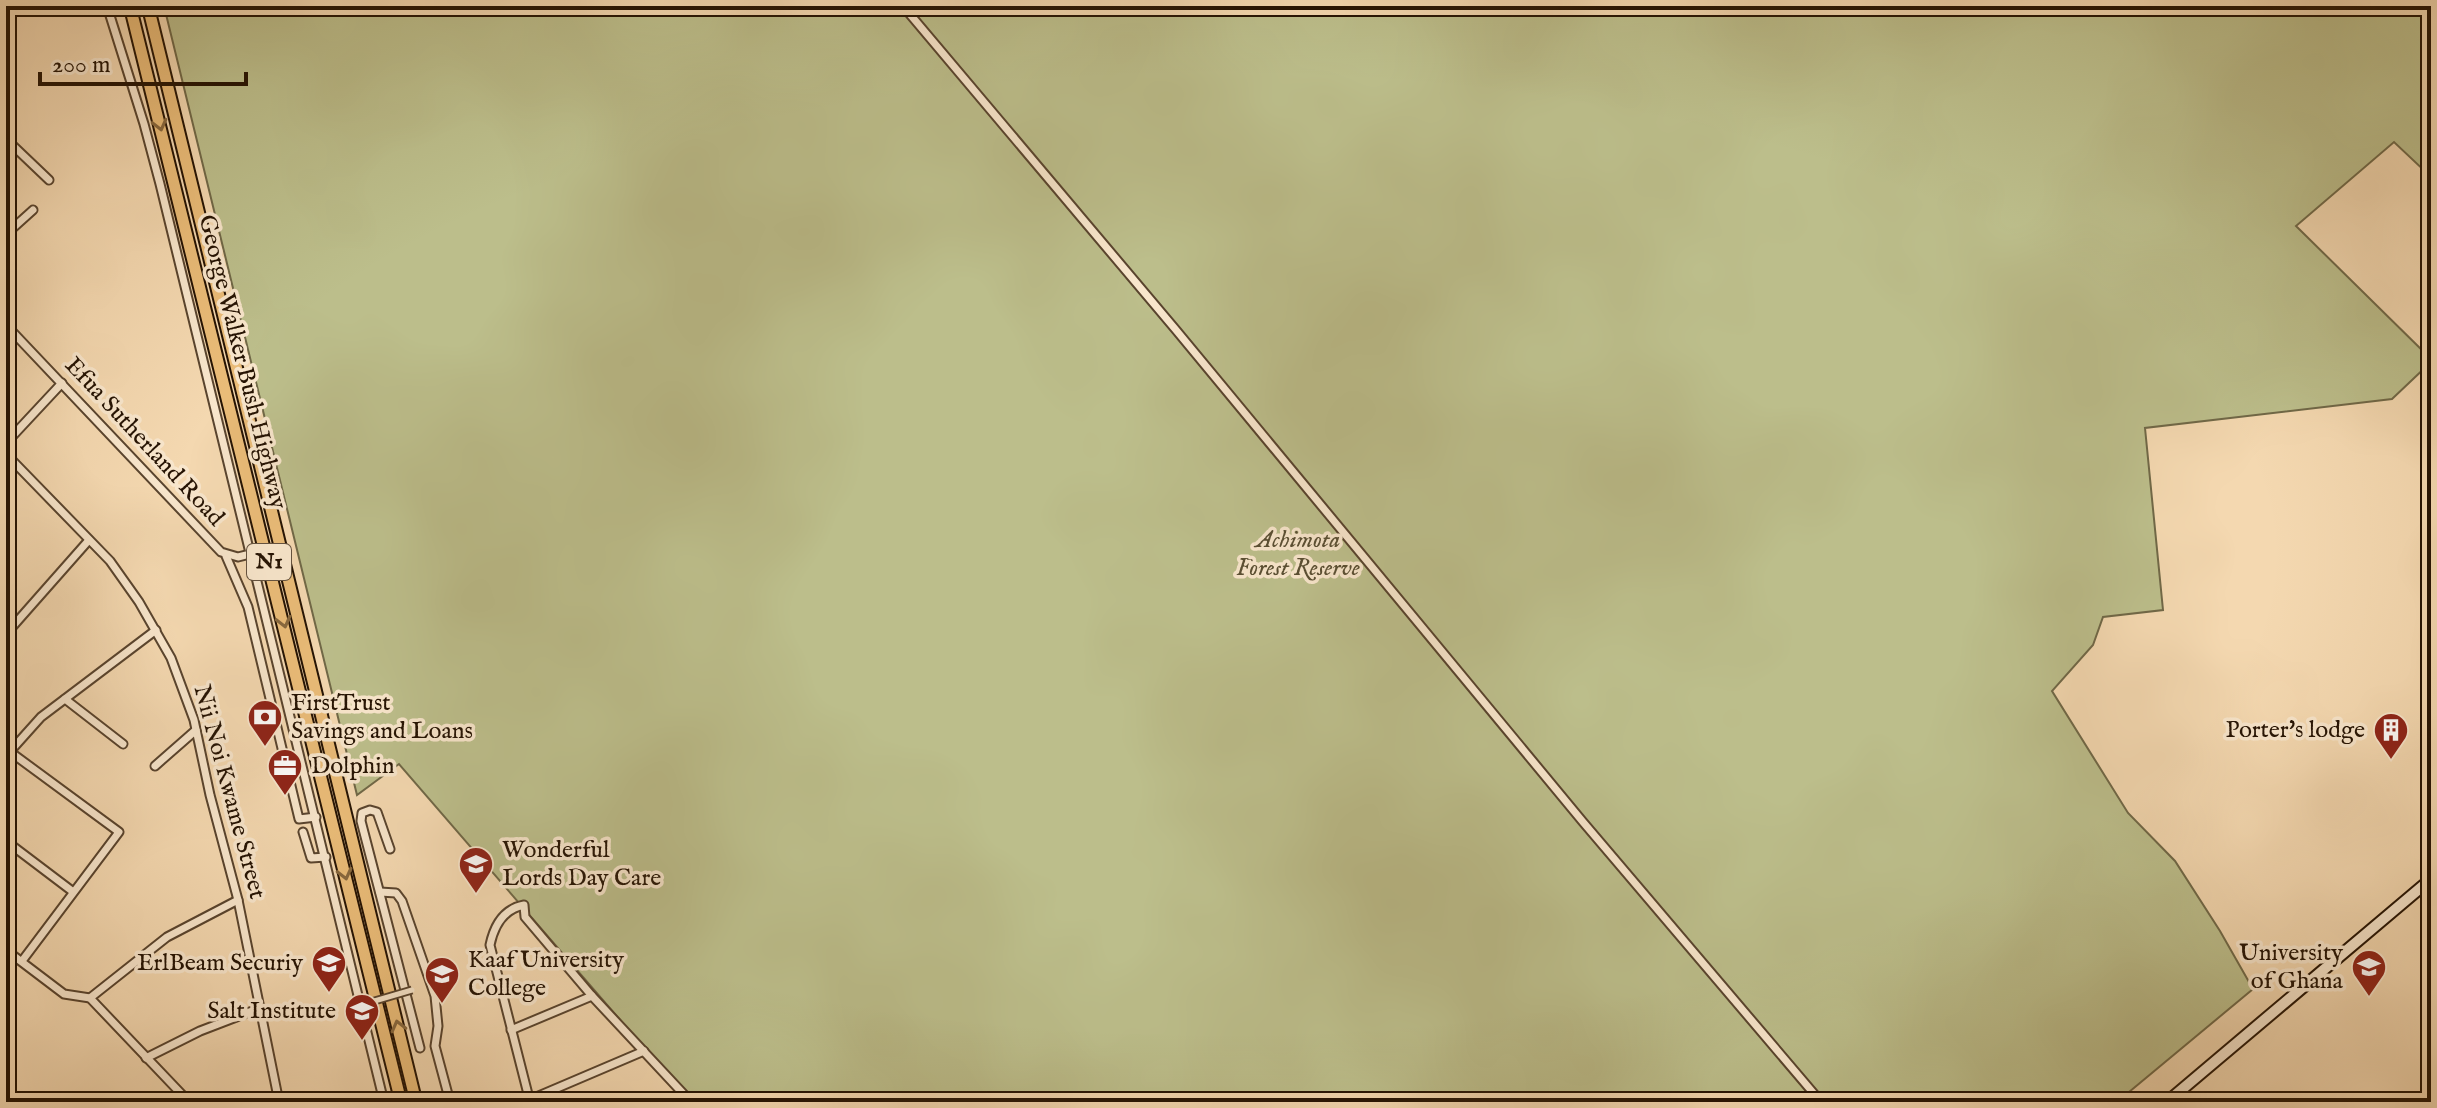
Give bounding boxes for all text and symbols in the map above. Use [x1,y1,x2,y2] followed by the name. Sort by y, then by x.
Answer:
[40,36,246,86] scale bar
[52,50,111,81] text: 200 m
[150,118,167,132] one-way arrow
[190,212,294,512] street label: George Walker Bush Highway
[57,351,231,534] street label: Efua Sutherland Road
[1236,525,1360,584] park label: Achimota Forest Reserve
[247,544,291,580] road number: N1
[274,615,291,628] one-way arrow
[186,682,272,902] street label: Nii Noi Kwame Street
[291,688,473,747] place label: FirstTrust Savings and Loans
[246,698,284,748] bank icon: FirstTrust Savings and Loans
[2372,711,2410,761] building icon: Porter's lodge
[2226,715,2365,746] place label: Porter's lodge
[266,747,304,797] office icon: Dolphin
[311,751,395,782] place label: Dolphin
[502,835,661,894] place label: Wonderful Lords Day Care
[457,845,495,895] school or university icon: Wonderful Lords Day Care
[336,867,353,881] one-way arrow
[2239,938,2344,997] place label: University of Ghana
[310,944,348,994] school or university icon: ErlBeam Securiy
[468,945,624,1004] place label: Kaaf University College
[137,948,303,979] place label: ErlBeam Securiy
[2350,948,2388,998] school or university icon: University of Ghana
[423,955,461,1005] school or university icon: Kaaf University College
[343,992,381,1042] school or university icon: Salt Institute
[207,996,336,1027] place label: Salt Institute
[390,1020,407,1034] one-way arrow

